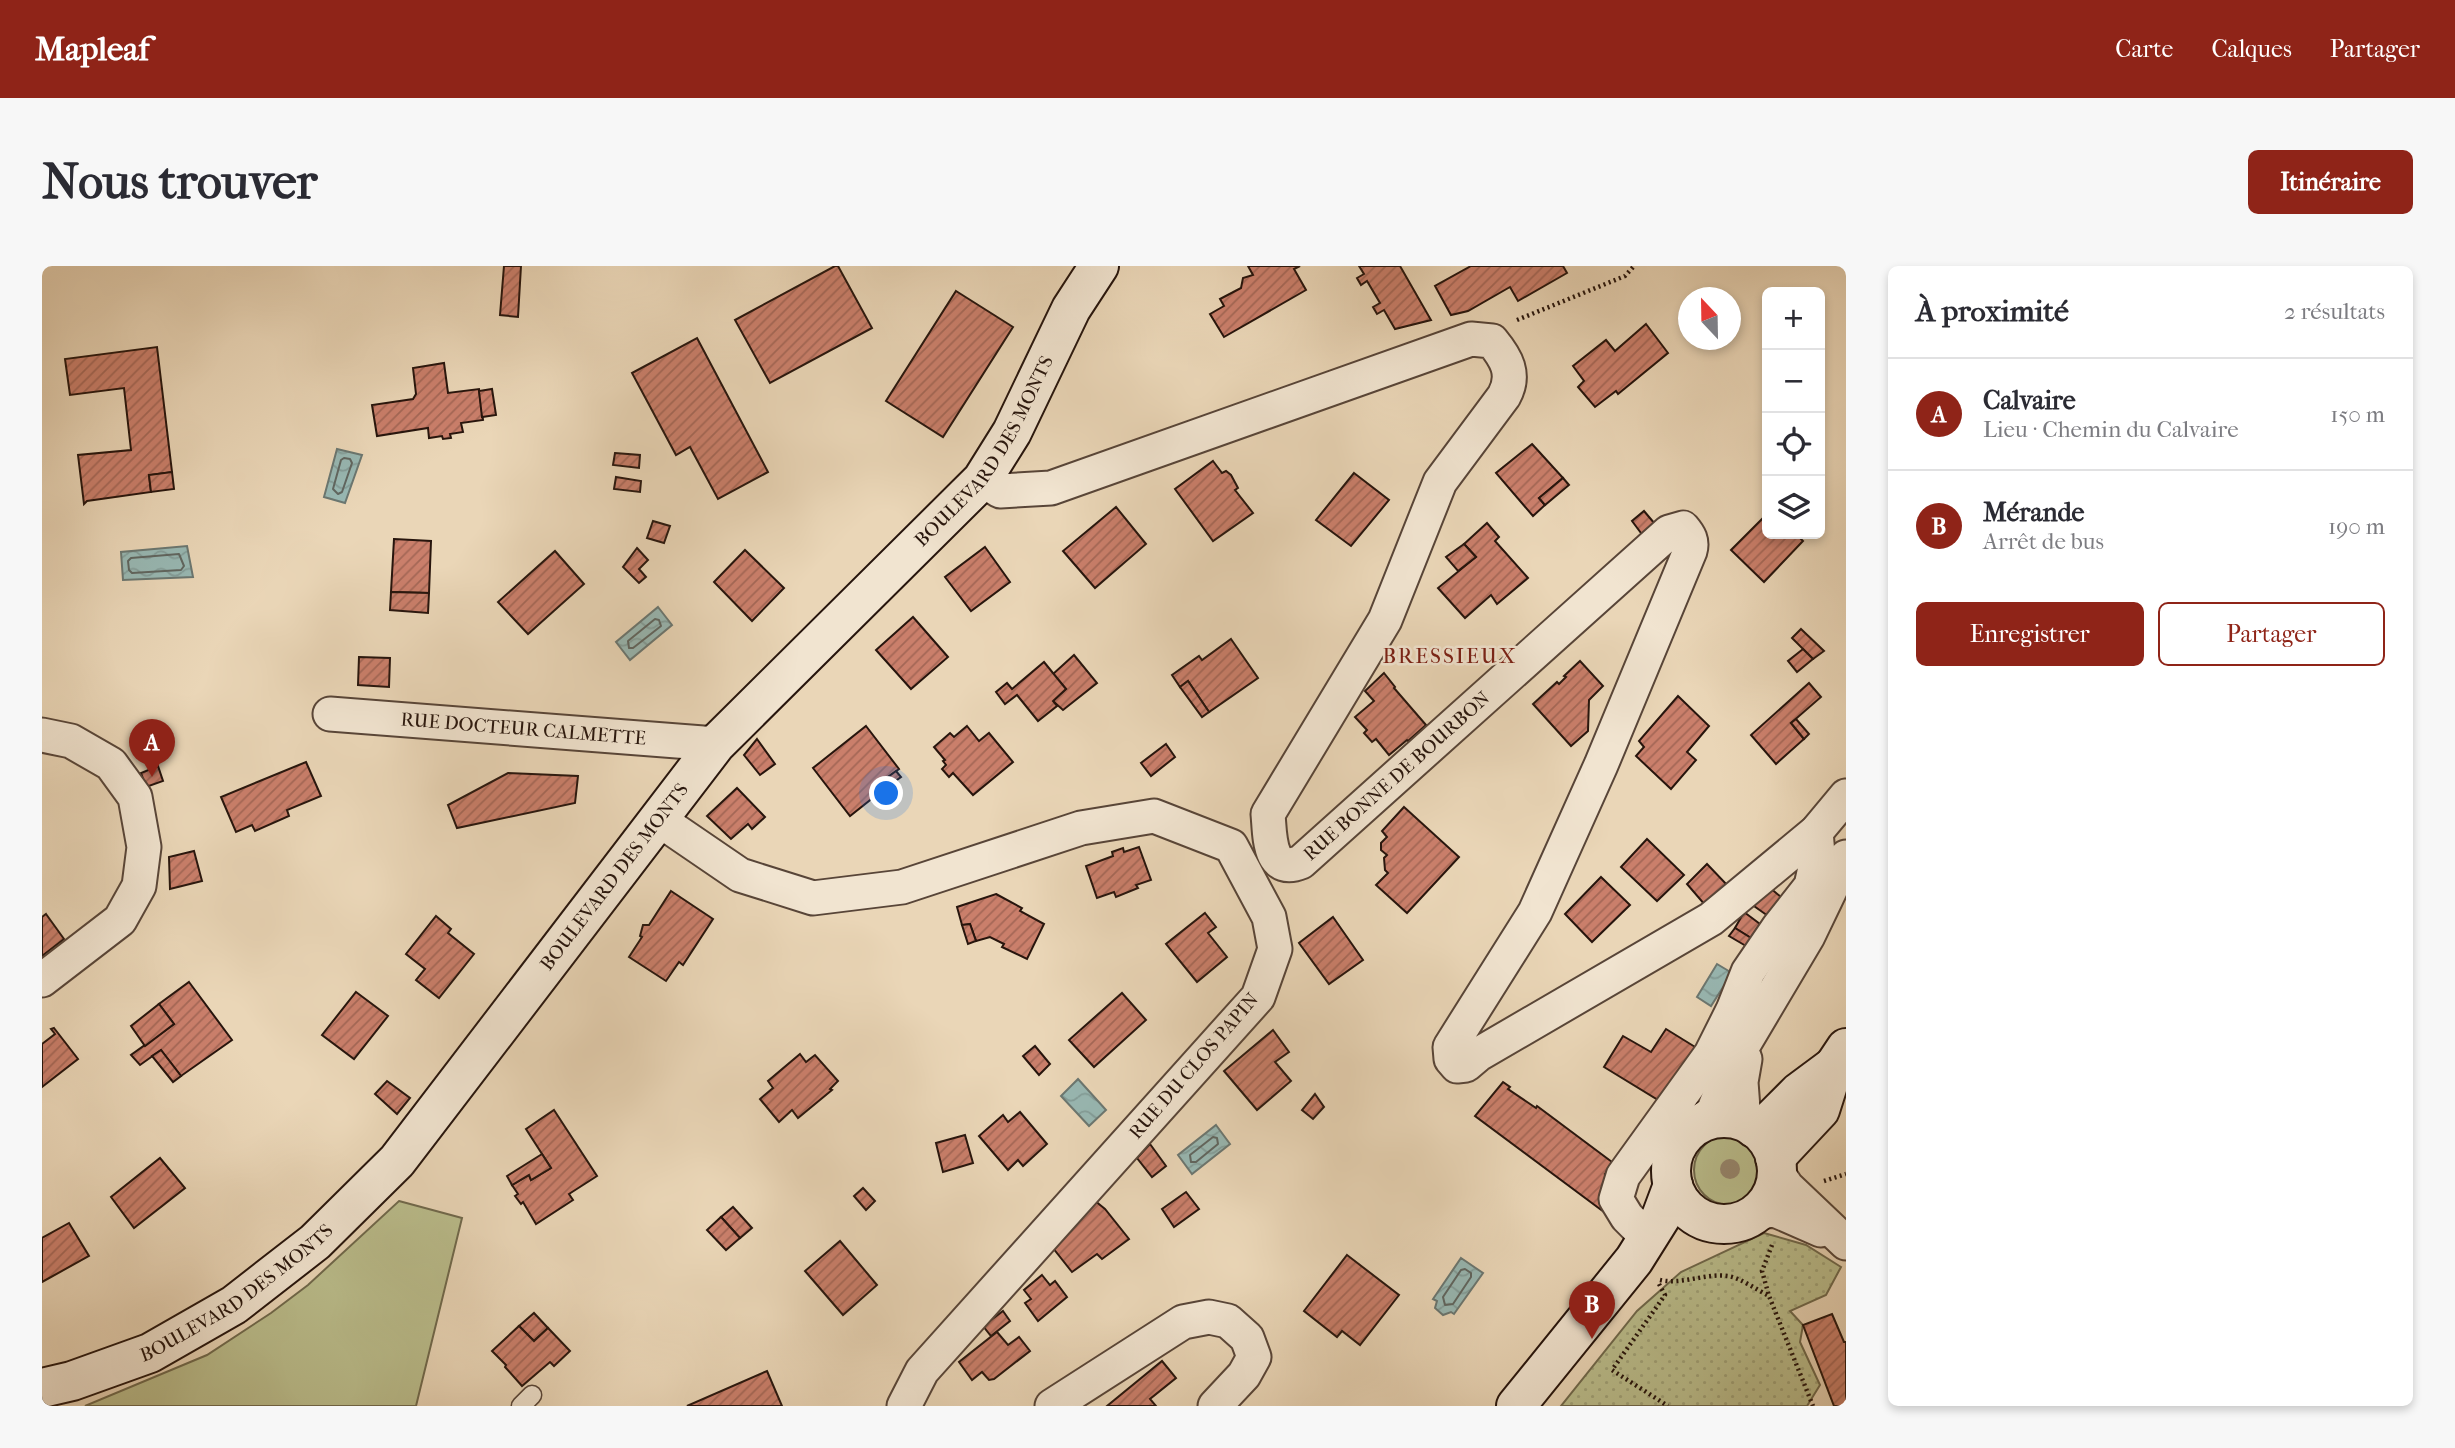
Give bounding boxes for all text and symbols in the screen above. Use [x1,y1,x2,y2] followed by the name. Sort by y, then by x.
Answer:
[35,30,149,69] text: Mapleaf
[2115,35,2173,63] text: Carte
[2211,35,2292,63] text: Calques
[2330,35,2420,63] text: Partager
[2248,150,2413,214] button: Itinéraire
[42,153,317,211] text: Nous trouver
[1678,287,1741,350] north arrow
[1762,287,1825,539] map controls
[1762,287,1825,350] button: +
[1916,294,2069,329] text: À proximité
[2284,298,2385,325] text: 2 résultats
[1762,350,1825,413] button: −
[910,352,1058,551] street label: BOULEVARD DES MONTS
[1983,385,2076,416] text: Calvaire
[1932,401,1946,428] text: A
[2330,401,2385,428] text: 150 m
[1762,413,1825,476] button: locate
[1983,416,2239,443] text: Lieu · Chemin du Calvaire
[1762,476,1825,539] button: layers
[1983,497,2084,528] text: Mérande
[1932,513,1946,540] text: B
[2328,513,2385,540] text: 190 m
[1983,528,2104,555] text: Arrêt de bus
[1916,602,2144,666] button: Enregistrer
[2158,602,2385,666] button: Partager
[1383,644,1518,668] district label: BRESSIEUX
[1299,687,1495,865] street label: RUE BONNE DE BOURBON
[400,709,647,750] street label: RUE DOCTEUR CALMETTE
[129,719,175,777] pin: A
[869,776,903,810] your location
[536,779,693,975] street label: BOULEVARD DES MONTS
[1125,988,1264,1143] street label: RUE DU CLOS PAPIN
[137,1219,338,1367] street label: BOULEVARD DES MONTS
[1569,1281,1615,1339] pin: B

